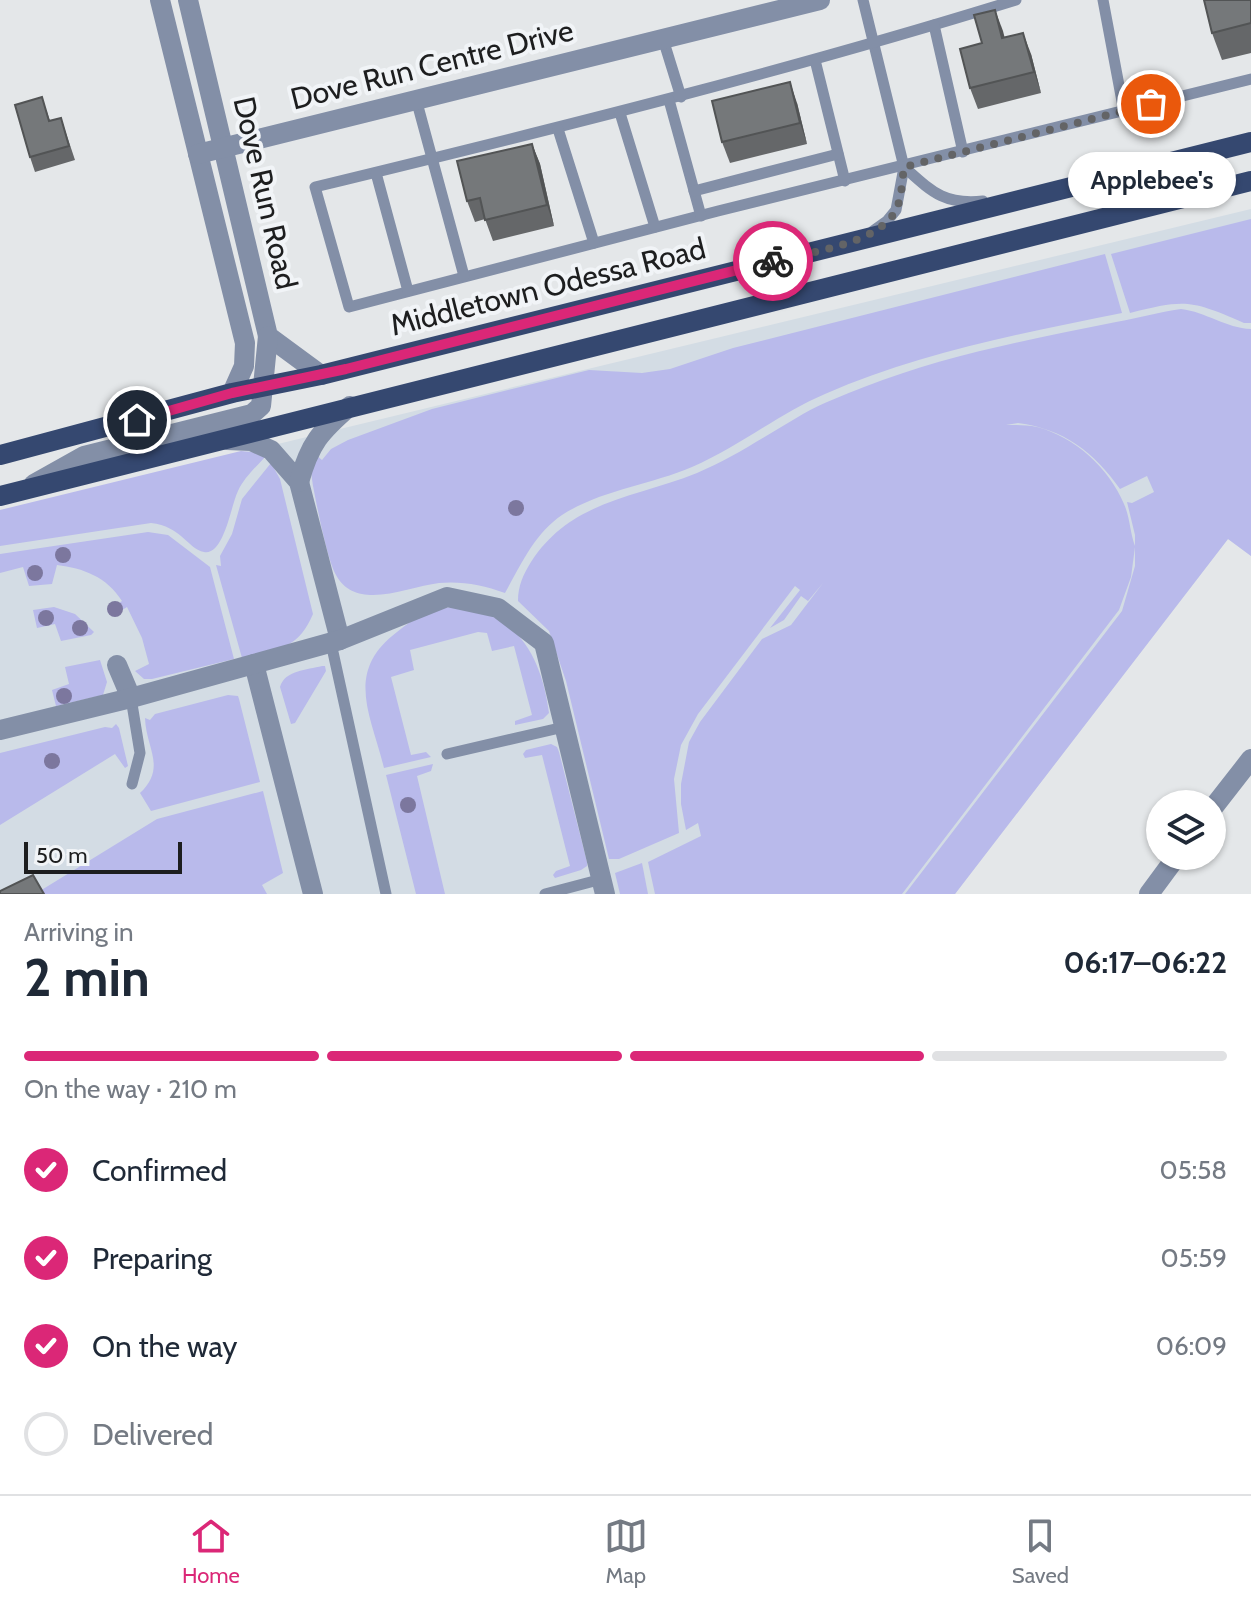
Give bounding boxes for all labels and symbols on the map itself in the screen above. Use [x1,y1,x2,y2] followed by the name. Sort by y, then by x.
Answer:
[287,11,577,118] street label: Dove Run Centre Drive
[1117,70,1185,138] pin
[225,93,306,293] street label: Dove Run Road
[1067,152,1235,208] callout: Applebee's
[733,221,813,301] courier
[386,229,709,344] street label: Middletown Odessa Road
[103,386,171,454] pin
[24,838,182,874] scale bar

